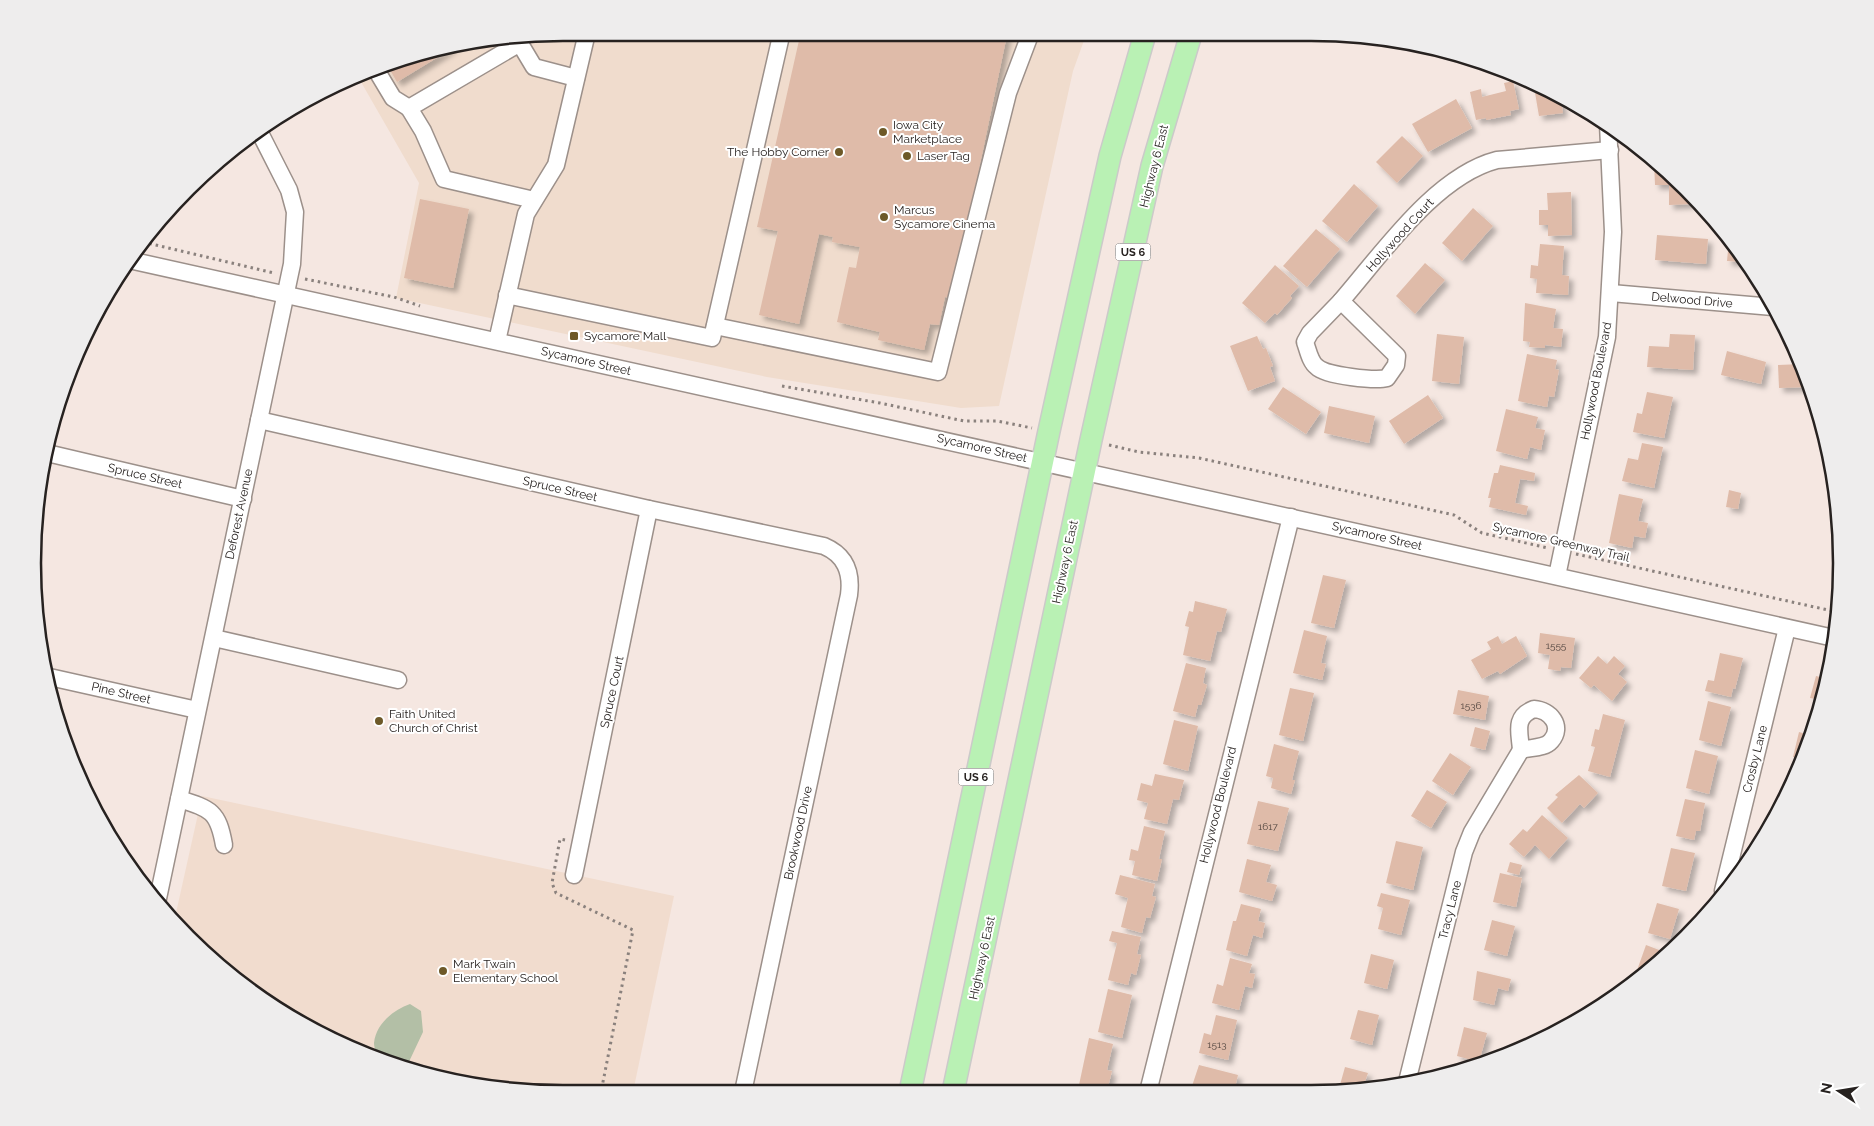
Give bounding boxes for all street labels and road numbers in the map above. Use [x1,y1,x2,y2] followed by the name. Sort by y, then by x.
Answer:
[1137,123,1171,209] street label: Highway 6 East
[1363,195,1437,275] street label: Hollywood Court
[1116,243,1150,260] road number: US 6
[1651,289,1733,311] street label: Delwood Drive
[1578,321,1614,441] street label: Hollywood Boulevard
[540,344,632,378] street label: Sycamore Street
[936,431,1028,465] street label: Sycamore Street
[106,461,184,491] street label: Spruce Street
[223,467,255,561] street label: Deforest Avenue
[521,474,599,504] street label: Spruce Street
[1049,519,1081,605] street label: Highway 6 East
[1331,519,1423,553] street label: Sycamore Street
[1491,519,1632,565] street label: Sycamore Greenway Trail
[598,655,626,729] street label: Spruce Court
[90,679,152,707] street label: Pine Street
[1740,724,1770,794] street label: Crosby Lane
[1197,745,1239,865] street label: Hollywood Boulevard
[958,769,994,786] road number: US 6
[781,785,815,881] street label: Brookwood Drive
[1436,879,1464,941] street label: Tracy Lane
[966,915,998,1001] street label: Highway 6 East

